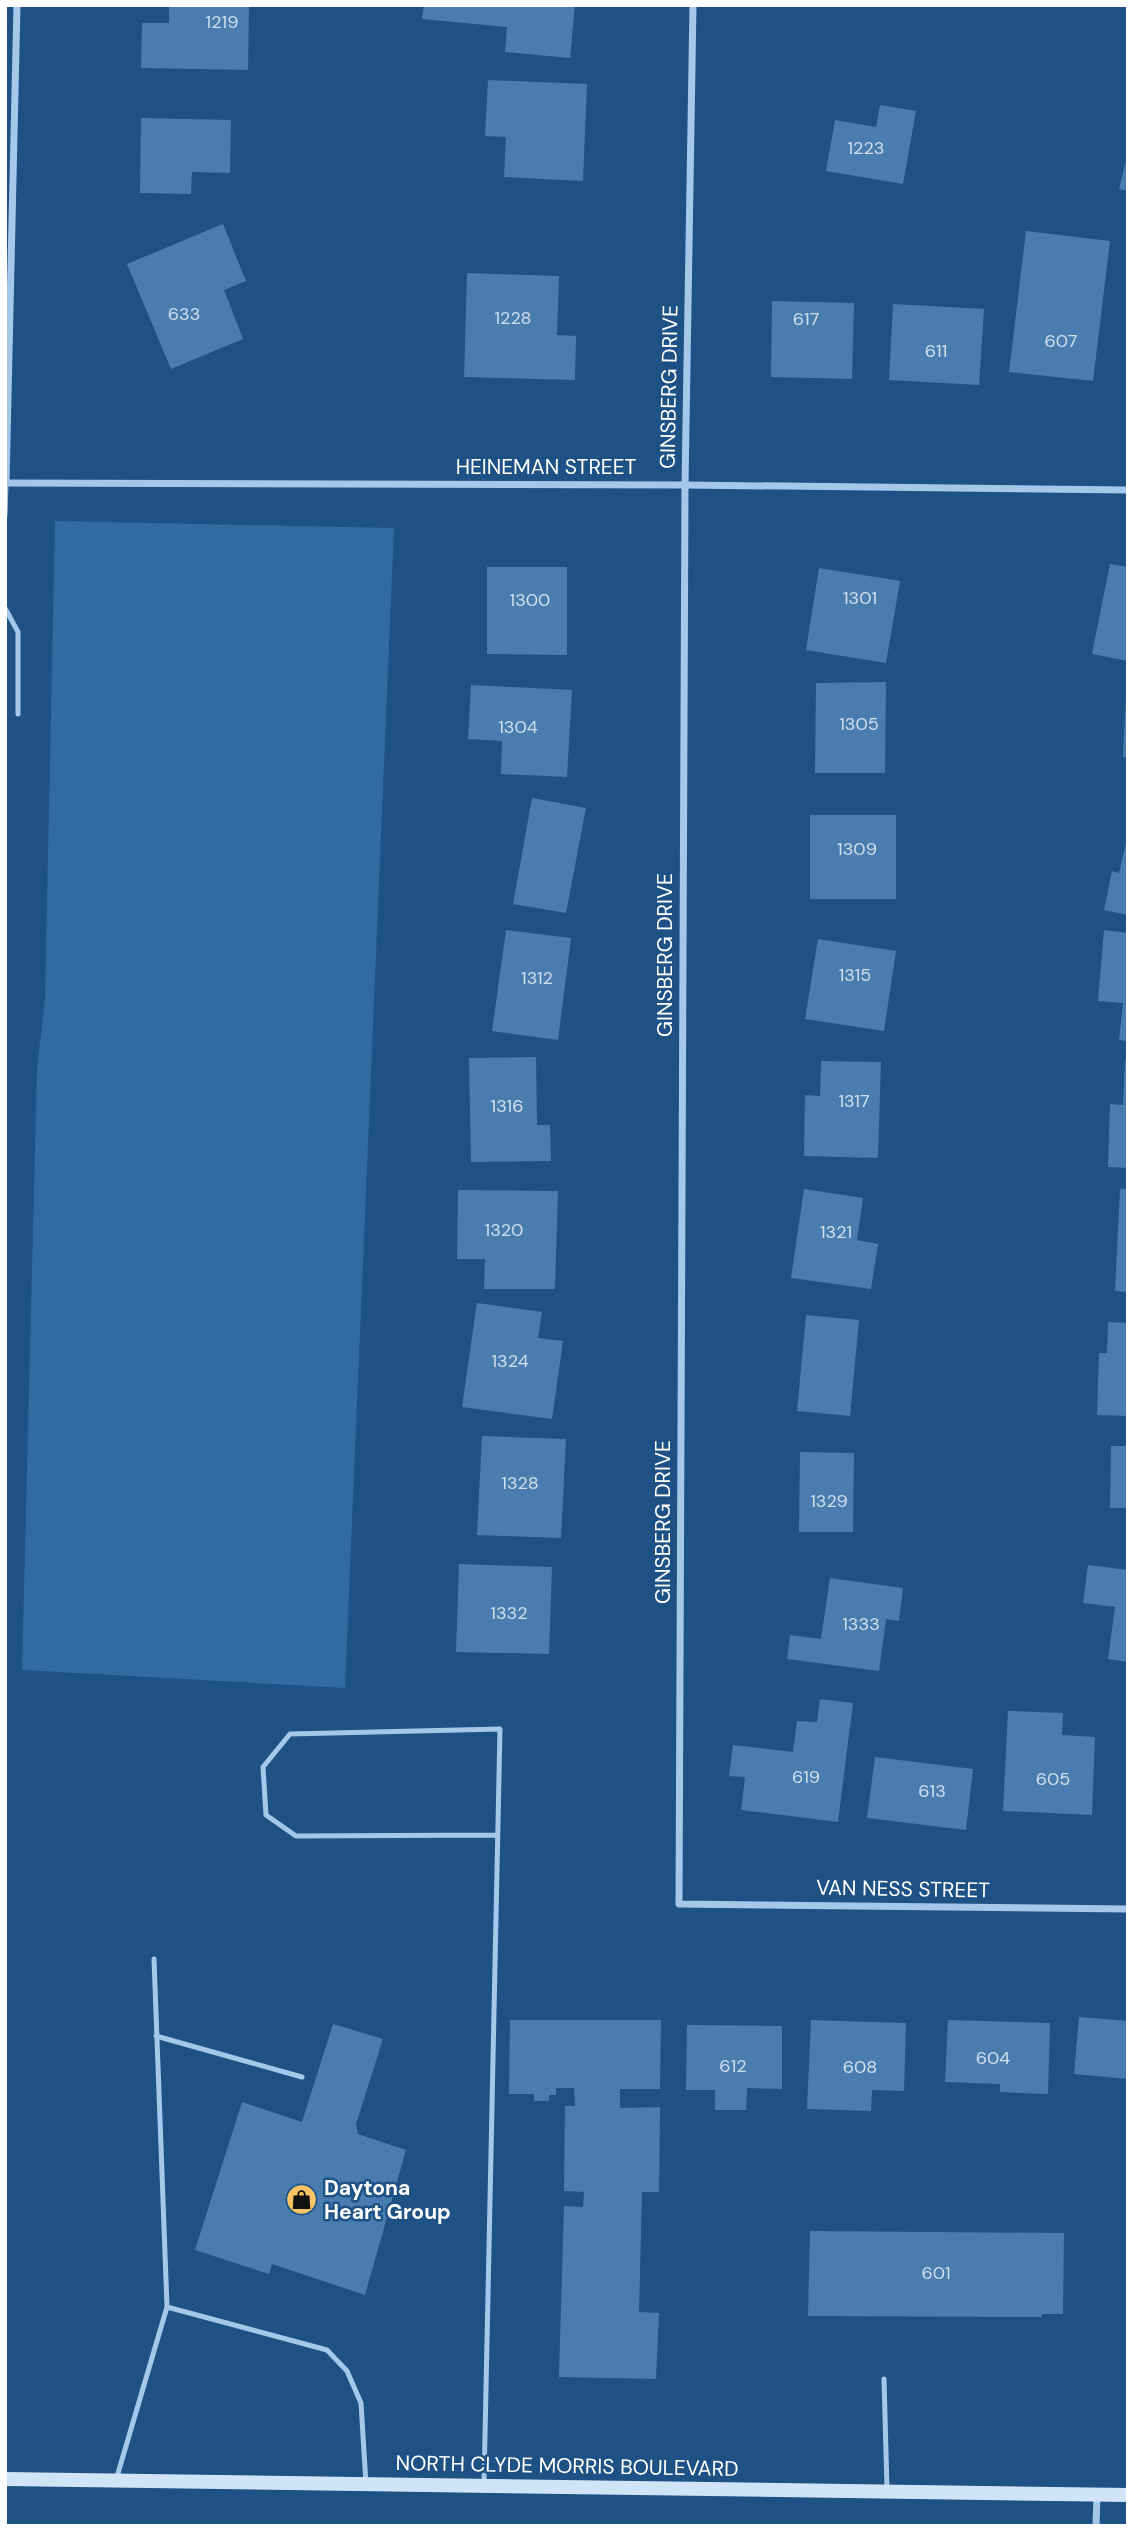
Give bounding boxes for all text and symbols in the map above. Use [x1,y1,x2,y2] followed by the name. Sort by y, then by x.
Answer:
[206,10,238,34] house number: 1219
[848,136,885,160] house number: 1223
[168,302,200,326] house number: 633
[654,305,684,469] street label: GINSBERG DRIVE
[495,306,532,330] house number: 1228
[793,307,819,331] house number: 617
[1045,329,1077,353] house number: 607
[925,339,947,363] house number: 611
[456,453,637,481] street label: HEINEMAN STREET
[843,586,877,610] house number: 1301
[510,588,550,612] house number: 1300
[839,712,879,736] house number: 1305
[498,715,538,739] house number: 1304
[837,837,877,861] house number: 1309
[651,873,679,1037] street label: GINSBERG DRIVE
[839,963,871,987] house number: 1315
[521,966,553,990] house number: 1312
[838,1089,870,1113] house number: 1317
[491,1094,523,1118] house number: 1316
[485,1218,523,1242] house number: 1320
[820,1220,852,1244] house number: 1321
[491,1349,529,1373] house number: 1324
[649,1440,677,1604] street label: GINSBERG DRIVE
[501,1471,539,1495] house number: 1328
[810,1489,848,1513] house number: 1329
[490,1601,528,1625] house number: 1332
[842,1612,880,1636] house number: 1333
[792,1765,820,1789] house number: 619
[1036,1767,1070,1791] house number: 605
[918,1779,946,1803] house number: 613
[816,1873,990,1905] street label: VAN NESS STREET
[976,2046,1010,2070] house number: 604
[719,2054,747,2078] house number: 612
[843,2055,877,2079] house number: 608
[324,2174,451,2226] place label: Daytona Heart Group
[284,2183,318,2217] shop icon: Daytona Heart Group
[921,2261,951,2285] house number: 601
[395,2449,739,2483] street label: NORTH CLYDE MORRIS BOULEVARD

